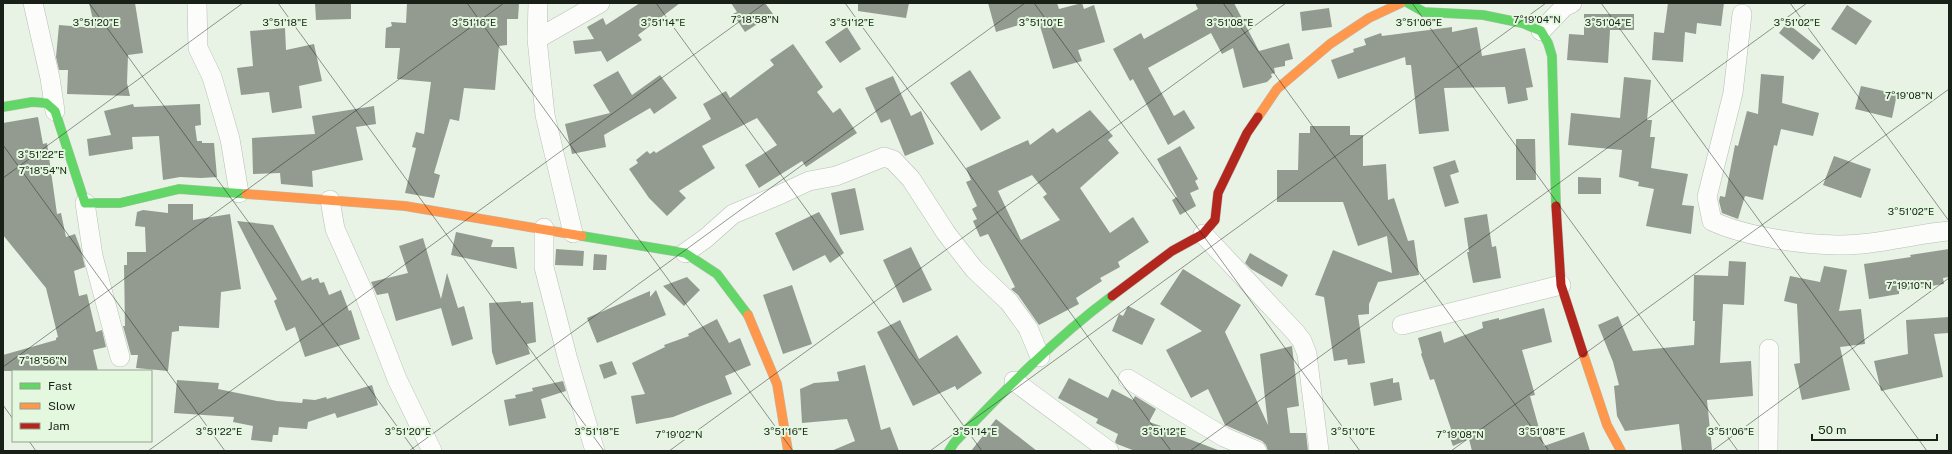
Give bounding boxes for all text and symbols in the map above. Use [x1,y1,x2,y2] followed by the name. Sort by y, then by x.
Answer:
[731,13,779,25] text: 7°18'58"N
[1513,13,1561,25] text: 7°19'04"N
[73,16,119,28] text: 3°51'20"E
[263,16,307,28] text: 3°51'18"E
[452,16,496,28] text: 3°51'16"E
[641,16,685,28] text: 3°51'14"E
[830,16,874,28] text: 3°51'12"E
[1019,16,1063,28] text: 3°51'10"E
[1207,16,1253,28] text: 3°51'08"E
[1396,16,1442,28] text: 3°51'06"E
[1585,16,1631,28] text: 3°51'04"E
[1774,16,1820,28] text: 3°51'02"E
[1885,89,1933,101] text: 7°19'08"N
[18,148,64,160] text: 3°51'22"E
[19,164,67,176] text: 7°18'54"N
[1888,205,1934,217] text: 3°51'02"E
[1886,279,1932,291] text: 7°19'10"N
[19,354,67,366] text: 7°18'56"N
[12,370,152,442] legend
[48,379,73,393] text: Fast
[48,399,76,413] text: Slow
[1812,416,1937,442] scale bar
[48,419,70,433] text: Jam
[1818,423,1846,437] text: 50 m
[196,425,242,437] text: 3°51'22"E
[385,425,431,437] text: 3°51'20"E
[575,425,619,437] text: 3°51'18"E
[764,425,808,437] text: 3°51'16"E
[953,425,997,437] text: 3°51'14"E
[1142,425,1186,437] text: 3°51'12"E
[1331,425,1375,437] text: 3°51'10"E
[1519,425,1565,437] text: 3°51'08"E
[1708,425,1754,437] text: 3°51'06"E
[655,428,703,440] text: 7°19'02"N
[1436,428,1484,440] text: 7°19'08"N

